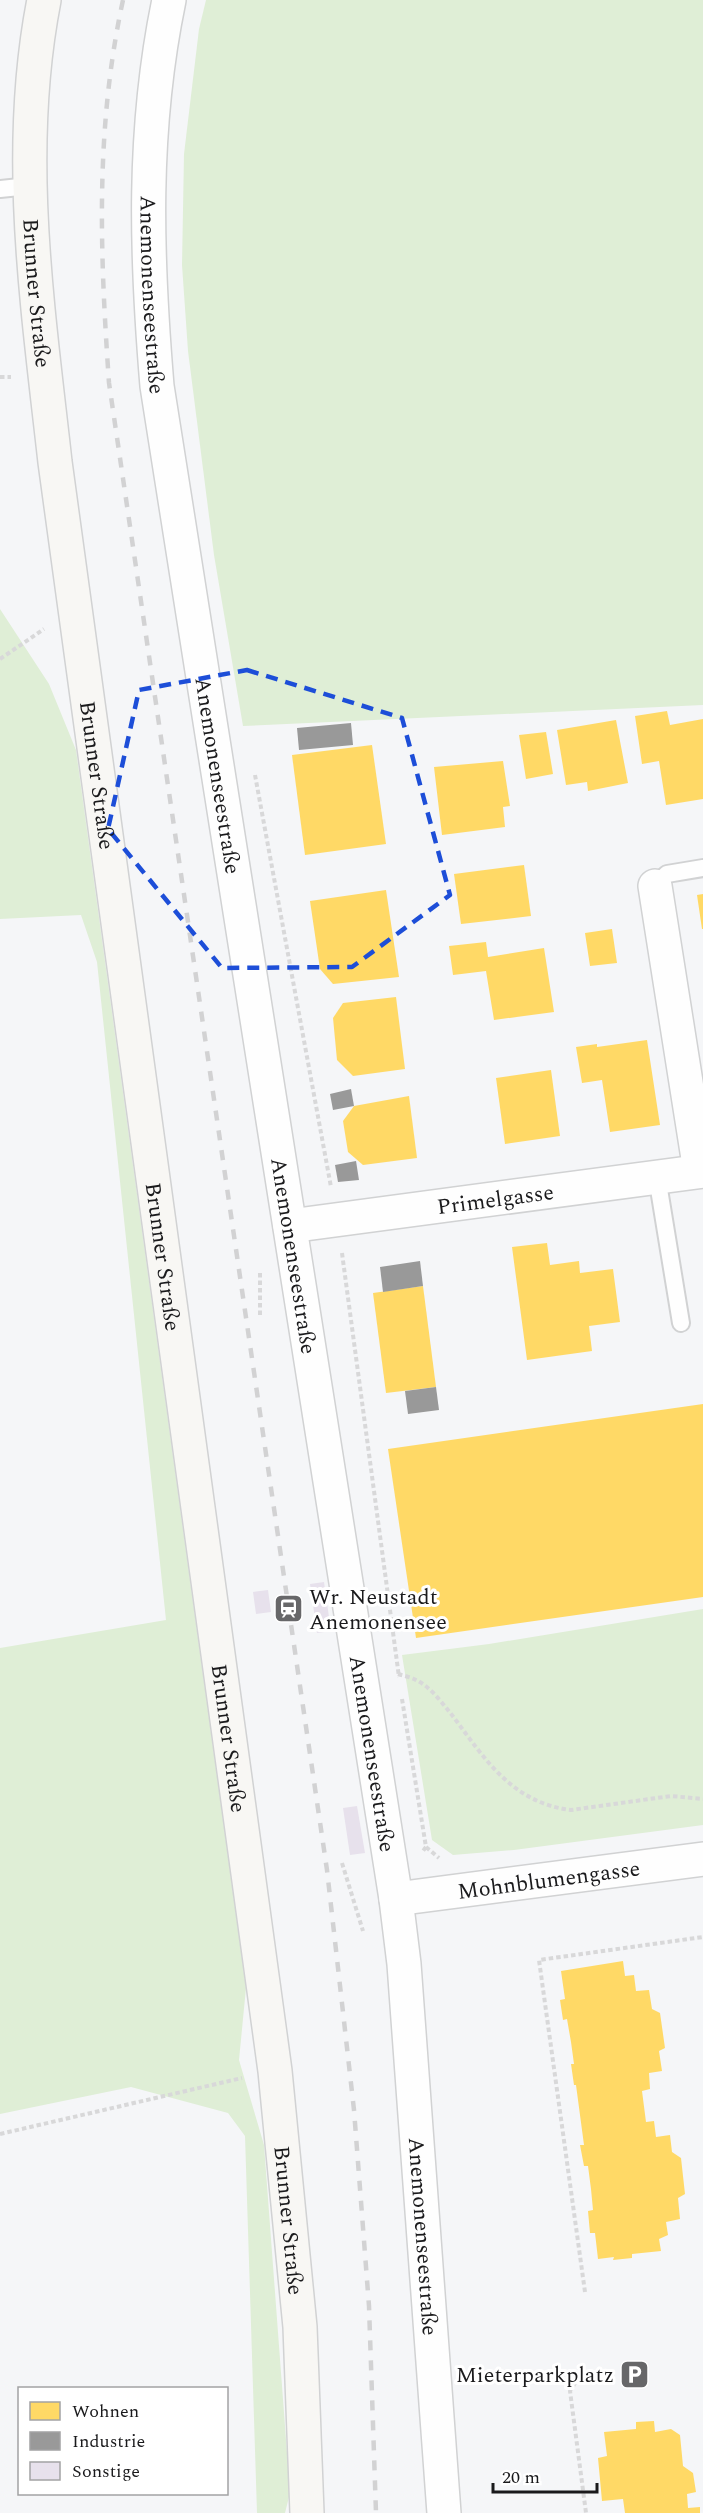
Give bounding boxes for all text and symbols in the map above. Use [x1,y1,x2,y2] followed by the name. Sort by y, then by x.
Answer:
[131,195,173,397] street label: Anemonenseestraße
[13,217,59,369] street label: Brunner Straße
[185,675,249,877] street label: Anemonenseestraße
[70,699,123,852] street label: Brunner Straße
[261,1155,325,1357] street label: Anemonenseestraße
[435,1176,556,1224] street label: Primelgasse
[136,1180,189,1333] street label: Brunner Straße
[309,1581,447,1639] place label: Wr. Neustadt Anemonensee
[272,1593,304,1625] station icon: Wr. Neustadt Anemonensee
[340,1653,403,1854] street label: Anemonenseestraße
[201,1662,254,1815] street label: Brunner Straße
[456,1852,642,1909] street label: Mohnblumengasse
[399,2136,446,2337] street label: Anemonenseestraße
[264,2144,312,2296] street label: Brunner Straße
[619,2358,651,2390] parking icon: Mieterparkplatz
[456,2359,614,2392] place label: Mieterparkplatz
[18,2387,228,2495] legend
[72,2398,139,2425] text: Wohnen
[72,2428,145,2455] text: Industrie
[493,2456,596,2494] scale bar
[72,2458,140,2485] text: Sonstige
[502,2464,540,2491] text: 20 m

